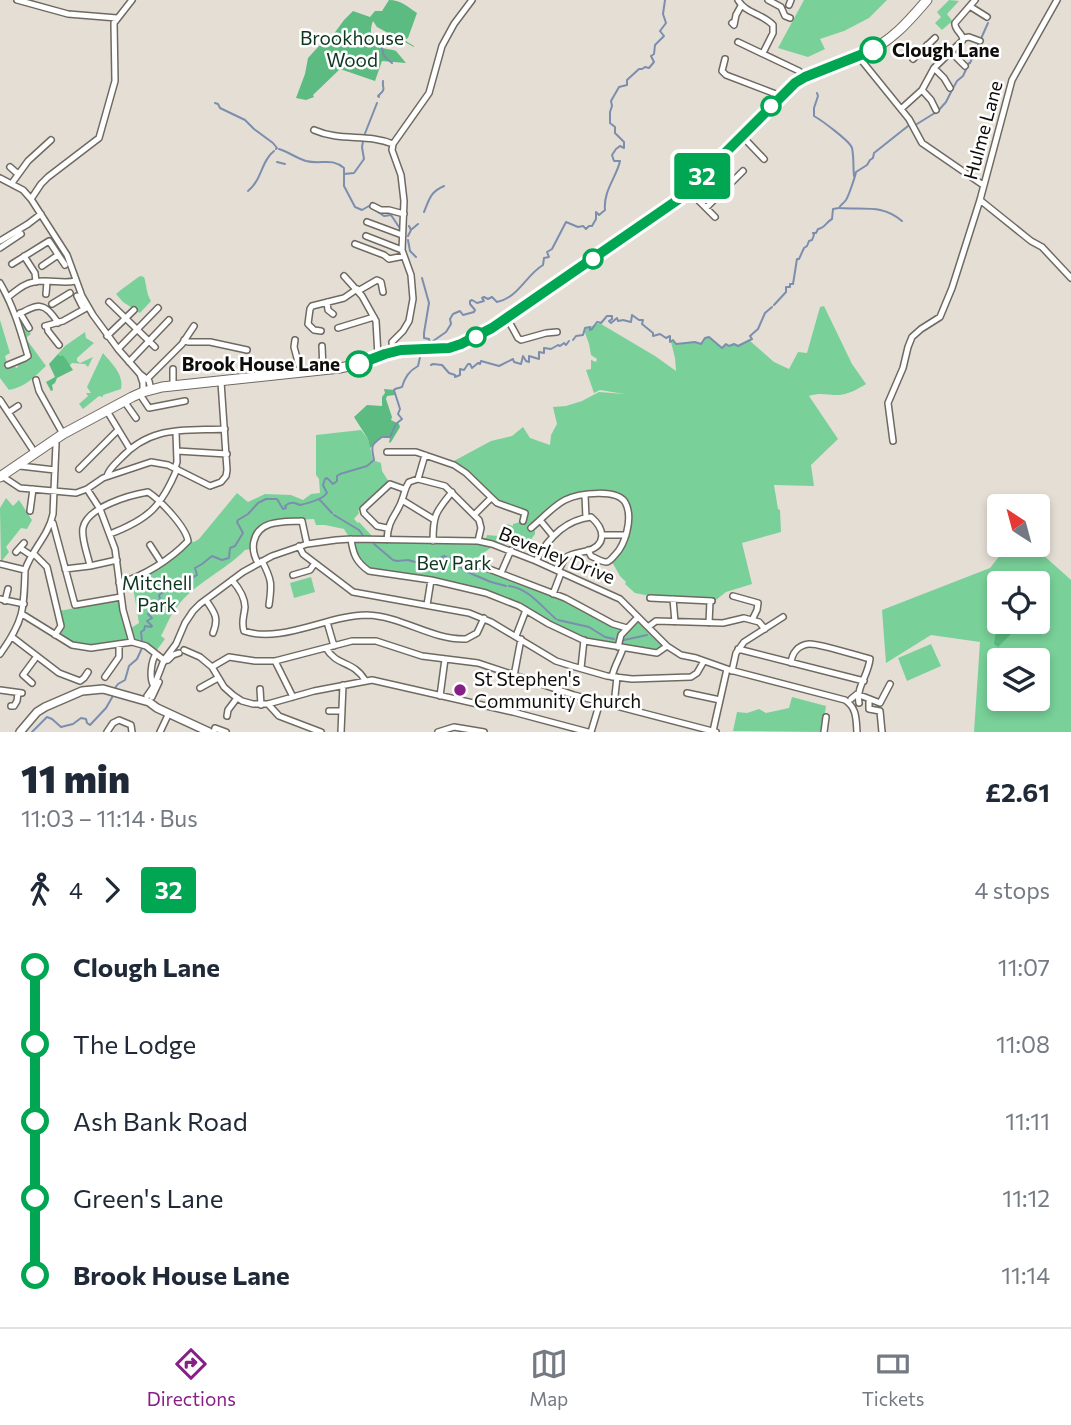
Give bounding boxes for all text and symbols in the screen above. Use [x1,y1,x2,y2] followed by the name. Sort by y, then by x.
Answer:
[300,26,404,71] park label: Brookhouse Wood
[860,37,886,63] marker: Clough Lane
[892,38,999,61] place label: Clough Lane
[958,78,1007,182] street label: Hulme Lane
[761,96,781,116] unlabelled marker
[670,153,734,199] line badge: 32
[688,161,716,190] text: 32
[583,249,603,269] unlabelled marker
[466,327,486,347] unlabelled marker
[346,351,372,377] marker: Brook House Lane
[182,352,340,375] place label: Brook House Lane
[987,494,1050,556] north arrow
[987,494,1050,711] map controls
[496,521,619,588] street label: Beverley Drive
[416,551,492,574] park label: Bev Park
[122,571,192,616] park label: Mitchell Park
[987,571,1050,634] button: locate
[987,648,1050,711] button: layers
[474,667,641,712] place label: St Stephen's Community Church
[452,682,468,698] marker: St Stephen's Community Church
[21,754,130,801] text: 11 min
[985,776,1050,807] text: £2.61
[21,804,198,832] text: 11:03 – 11:14 · Bus
[21,871,59,909] icon: walk
[93,871,131,909] icon: forward
[155,875,182,904] text: 32
[69,876,83,904] text: 4
[975,876,1050,904] text: 4 stops
[73,951,220,982] text: Clough Lane
[998,953,1050,981] text: 11:07
[73,1028,196,1059] text: The Lodge
[996,1030,1050,1058] text: 11:08
[73,1105,248,1136] text: Ash Bank Road
[1005,1107,1050,1135] text: 11:11
[73,1182,223,1213] text: Green's Lane
[1002,1184,1050,1212] text: 11:12
[73,1259,290,1290] text: Brook House Lane
[1001,1261,1050,1289] text: 11:14
[147,1345,236,1410] tab: Directions
[529,1345,568,1410] tab: Map
[862,1345,924,1410] tab: Tickets

